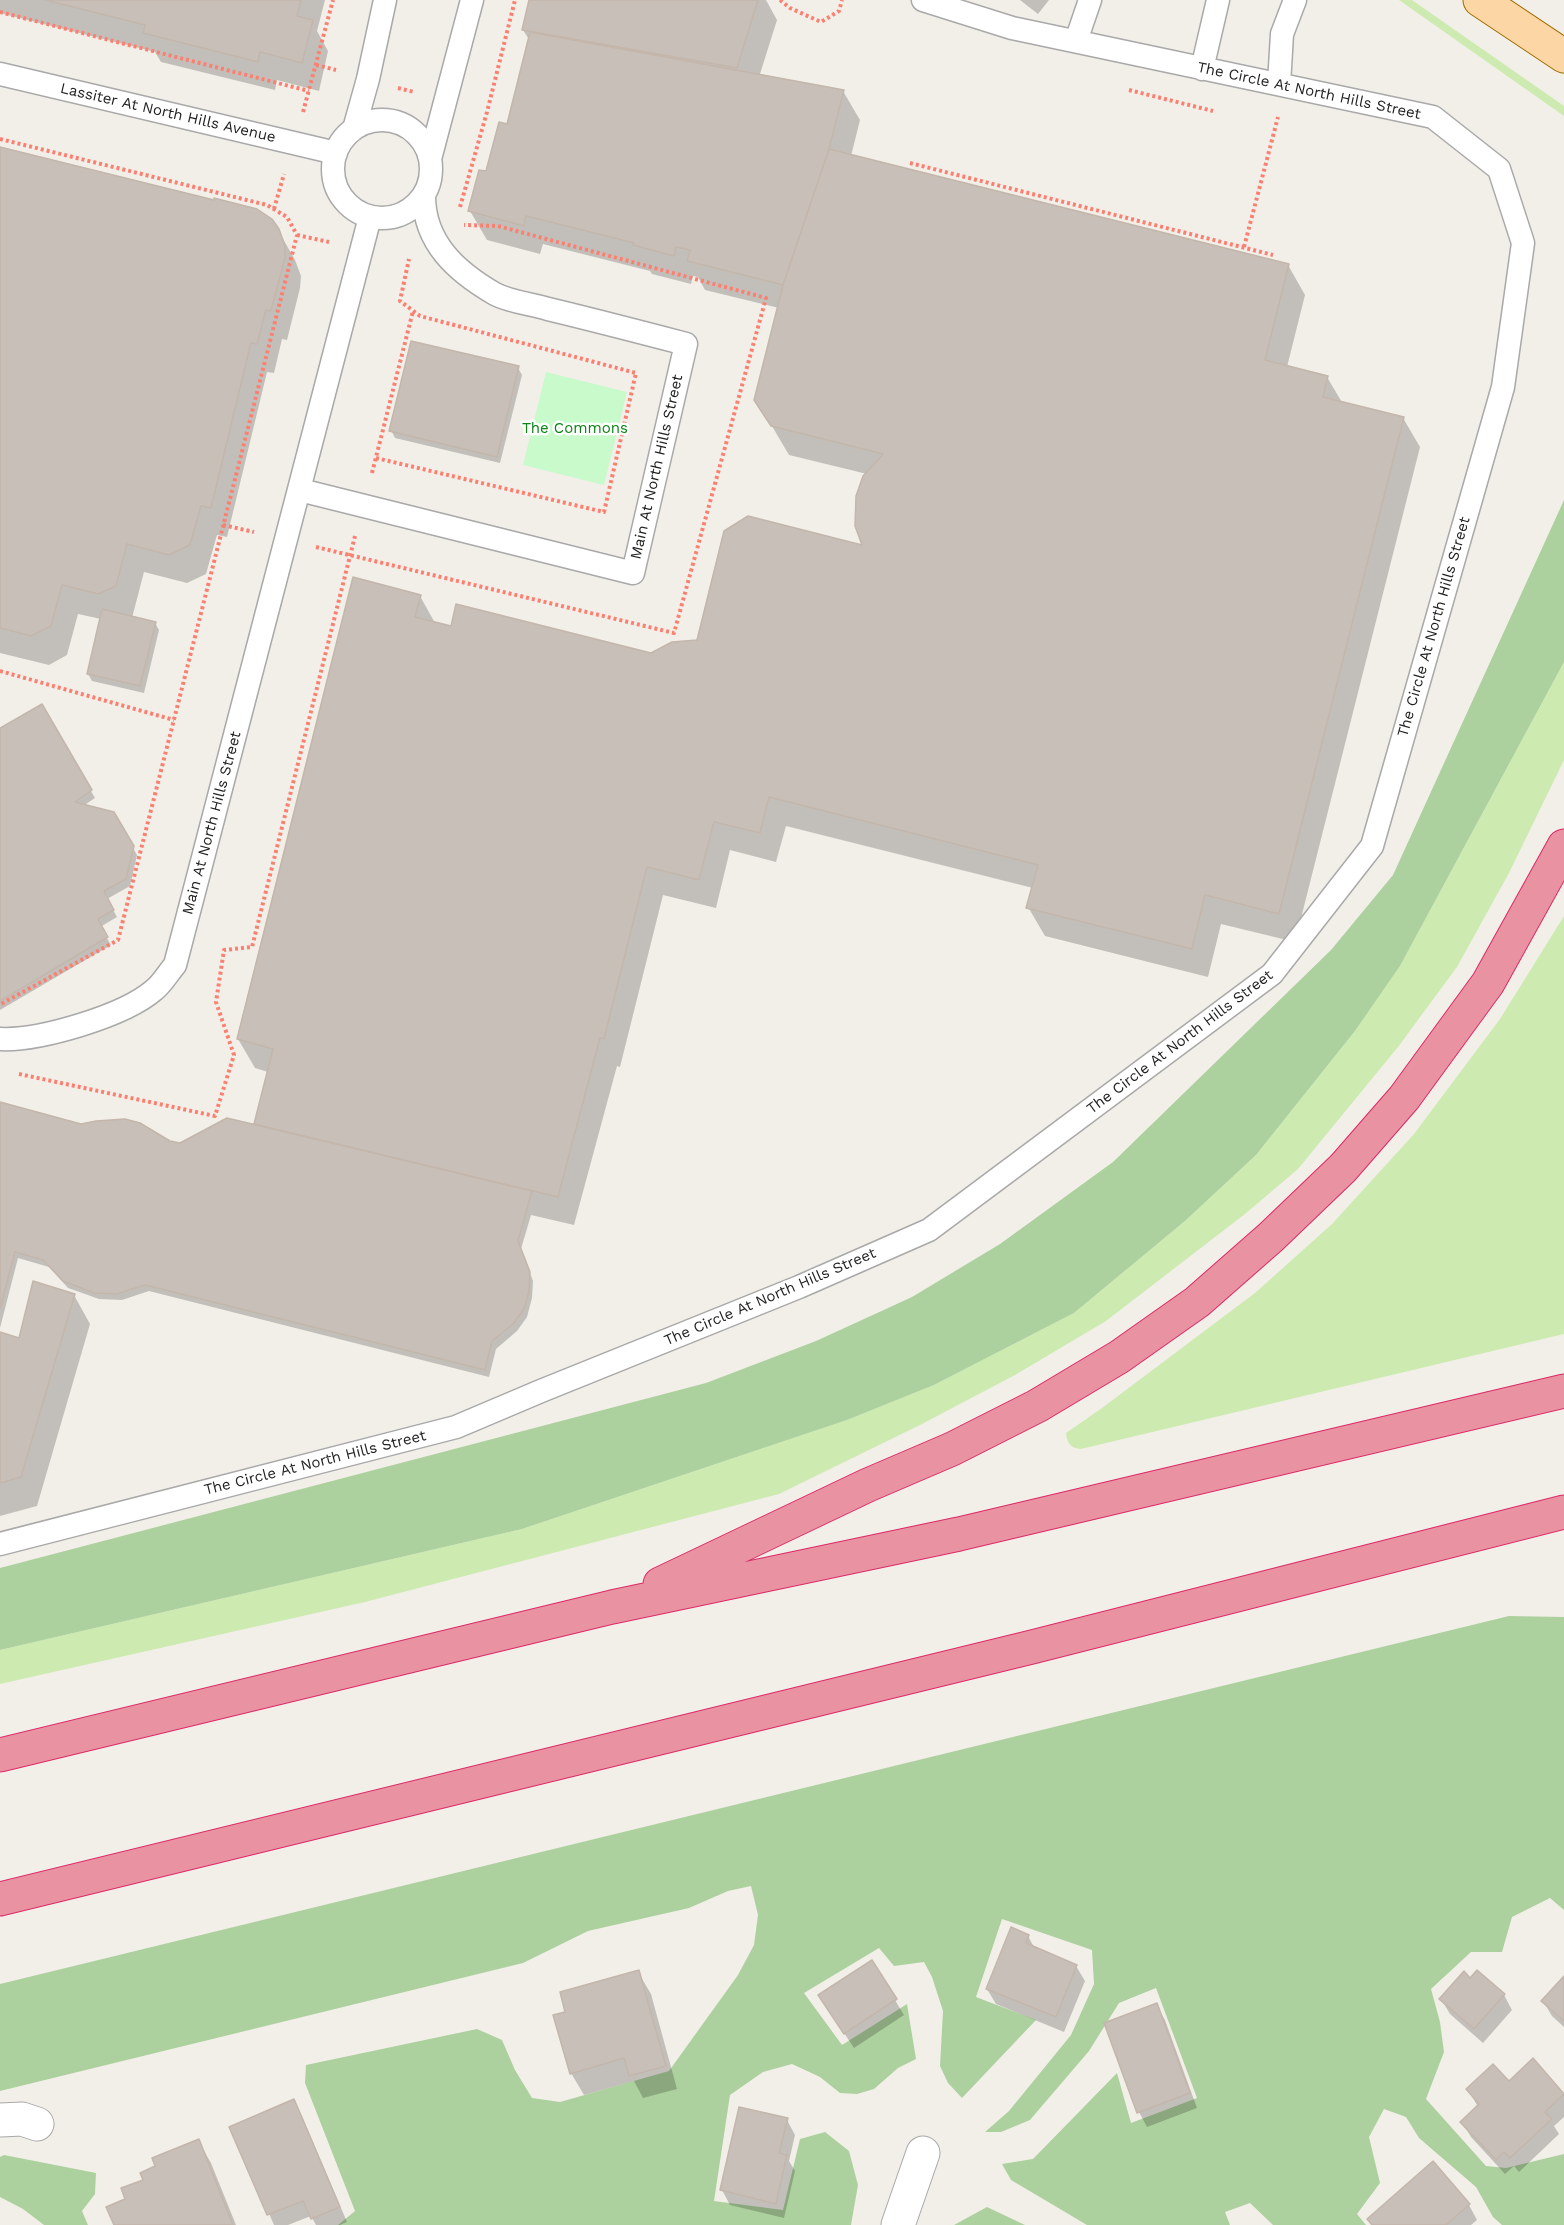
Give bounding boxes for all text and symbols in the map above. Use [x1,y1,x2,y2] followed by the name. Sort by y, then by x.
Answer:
[1196,58,1422,124] street label: The Circle At North Hills Street
[58,79,278,147] street label: Lassiter At North Hills Avenue
[627,373,687,561] street label: Main At North Hills Street
[522,420,628,438] park label: The Commons
[1394,515,1474,739] street label: The Circle At North Hills Street
[179,729,245,917] street label: Main At North Hills Street
[1083,966,1277,1118] street label: The Circle At North Hills Street
[661,1244,879,1350] street label: The Circle At North Hills Street
[202,1427,428,1499] street label: The Circle At North Hills Street

